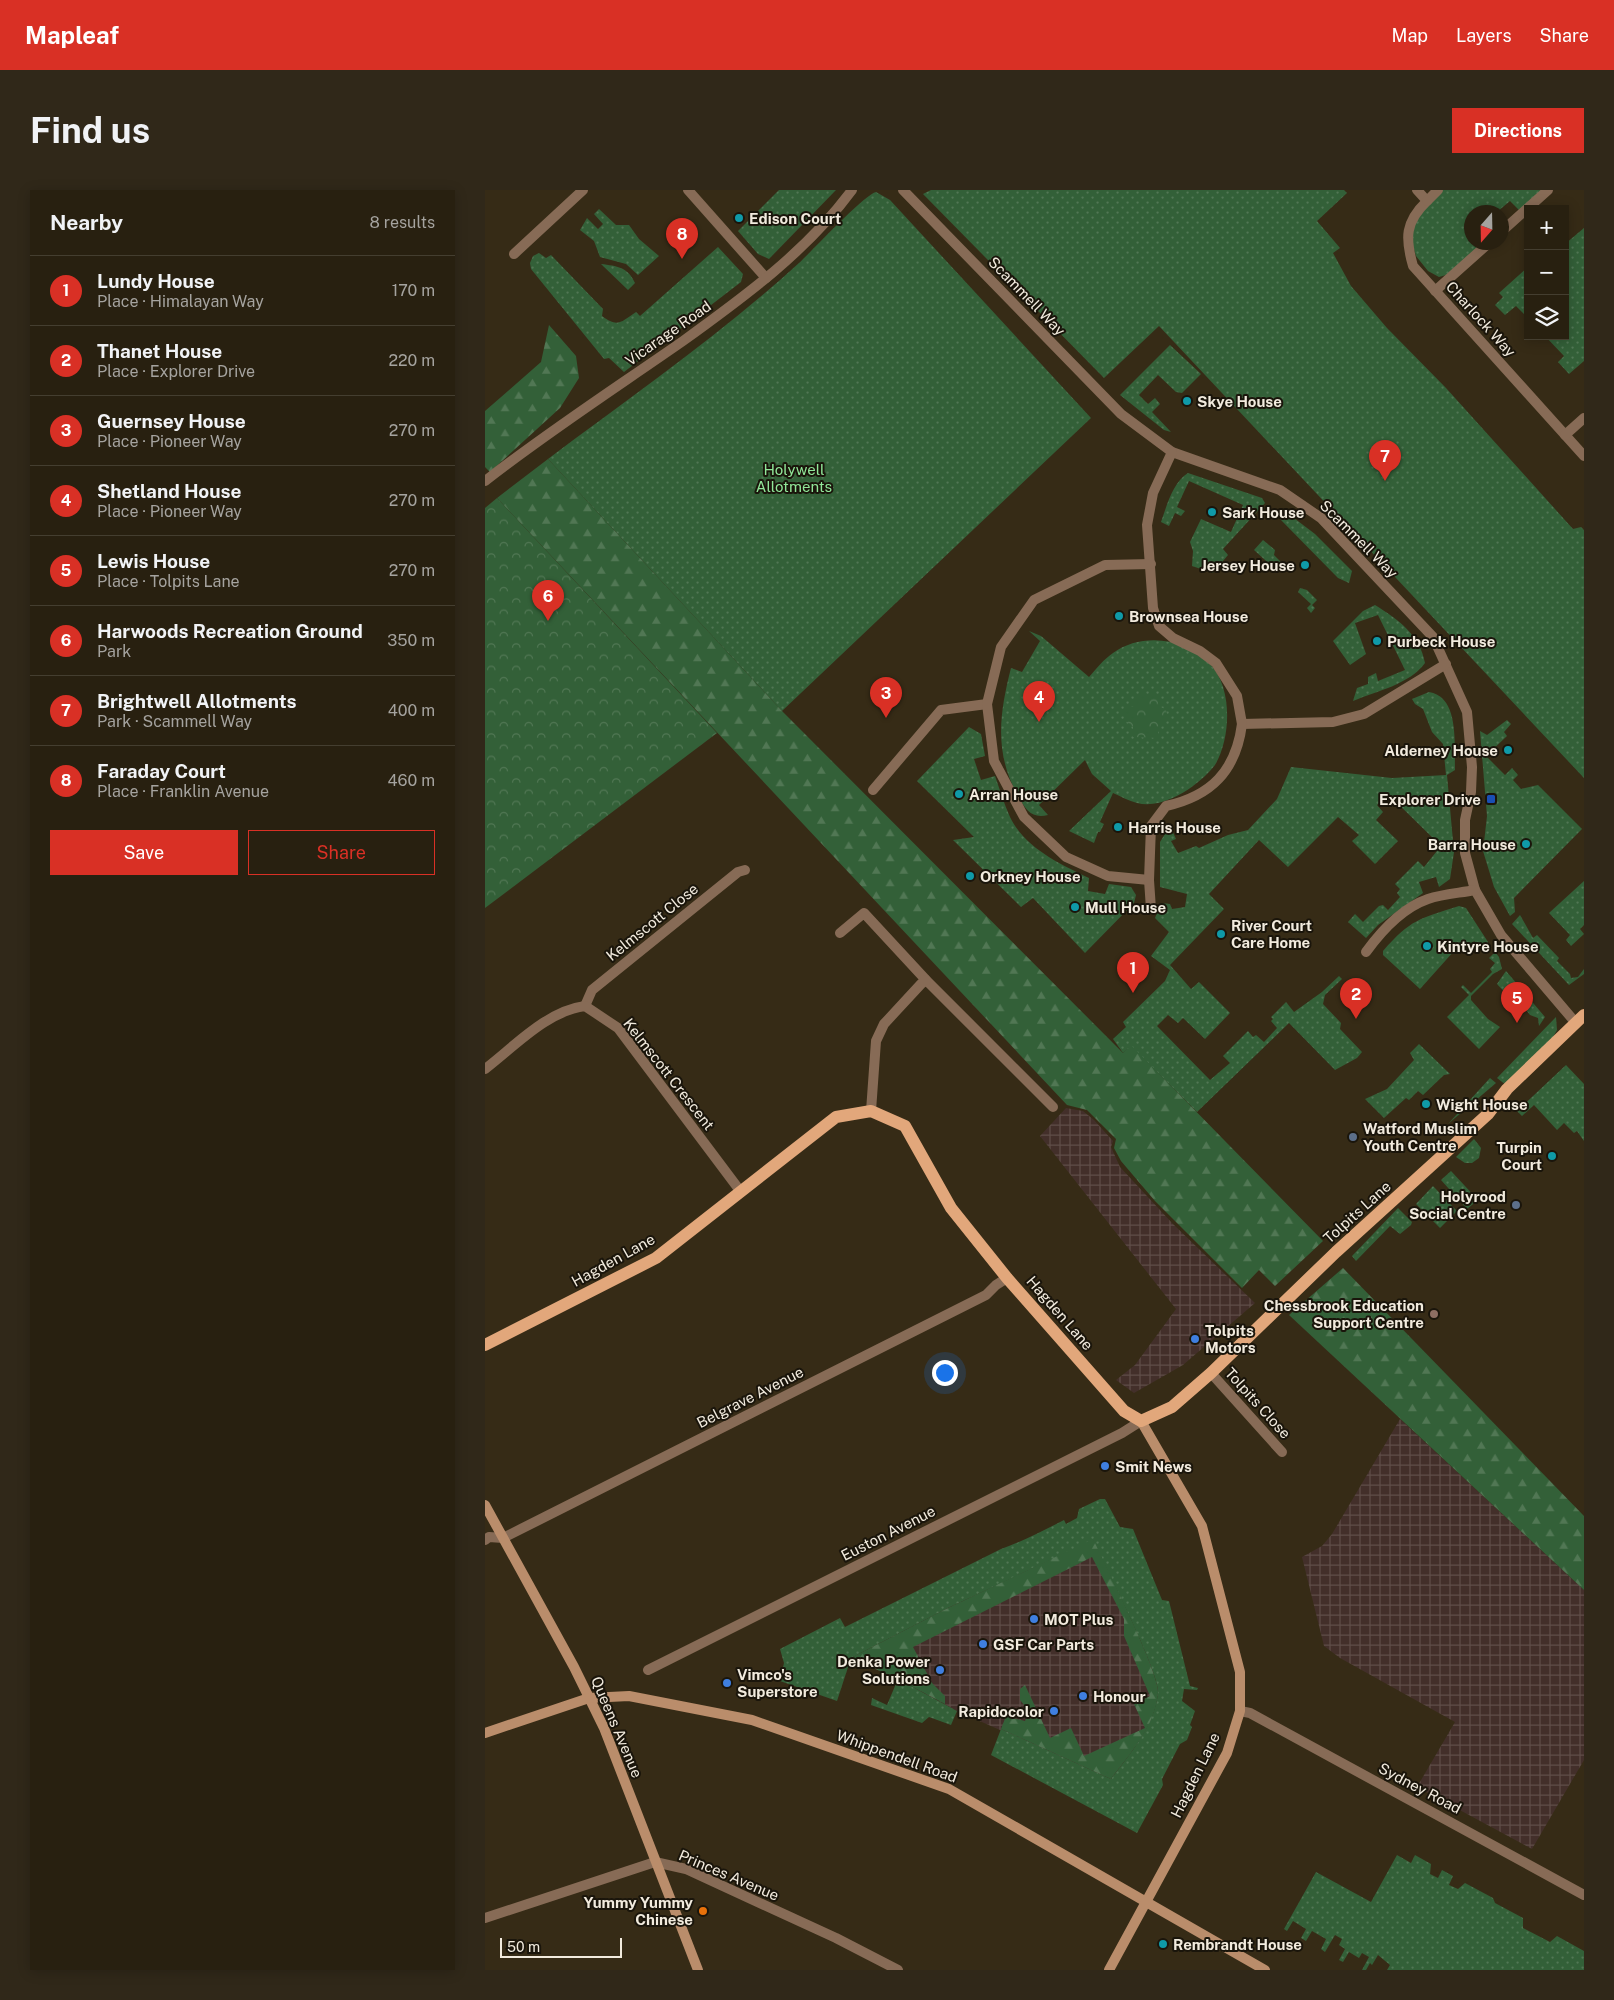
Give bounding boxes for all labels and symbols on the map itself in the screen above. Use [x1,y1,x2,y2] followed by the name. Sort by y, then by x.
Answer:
[1464,205,1509,250] north arrow
[749,210,841,227] place label: Edison Court
[733,212,745,224] marker: Edison Court
[666,218,698,259] pin: 8
[985,253,1069,339] street label: Scammell Way
[1443,278,1519,360] street label: Charlock Way
[622,297,714,369] street label: Vicarage Road
[1197,393,1282,410] place label: Skye House
[1181,395,1193,407] marker: Skye House
[1369,440,1401,481] pin: 7
[756,461,832,495] park label: Holywell Allotments
[1317,497,1401,581] street label: Scammell Way
[1222,504,1304,521] place label: Sark House
[1206,506,1218,518] marker: Sark House
[1201,557,1295,574] place label: Jersey House
[1299,559,1311,571] marker: Jersey House
[532,580,564,621] pin: 6
[1129,608,1248,625] place label: Brownsea House
[1113,610,1125,622] marker: Brownsea House
[1387,633,1495,650] place label: Purbeck House
[1371,635,1383,647] marker: Purbeck House
[870,677,902,718] pin: 3
[1023,681,1055,722] pin: 4
[1384,742,1498,759] place label: Alderney House
[1502,744,1514,756] marker: Alderney House
[969,786,1058,803] place label: Arran House
[953,788,965,800] marker: Arran House
[1379,791,1481,808] place label: Explorer Drive
[1485,793,1497,805] marker: Explorer Drive
[1128,819,1221,836] place label: Harris House
[1112,821,1124,833] marker: Harris House
[1428,836,1516,853] place label: Barra House
[1520,838,1532,850] marker: Barra House
[980,868,1081,885] place label: Orkney House
[964,870,976,882] marker: Orkney House
[603,880,701,964] street label: Kelmscott Close
[1085,899,1166,916] place label: Mull House
[1069,901,1081,913] marker: Mull House
[1231,917,1312,951] place label: River Court Care Home
[1215,928,1227,940] marker: River Court Care Home
[1437,938,1539,955] place label: Kintyre House
[1421,940,1433,952] marker: Kintyre House
[1117,952,1149,993] pin: 1
[1340,978,1372,1019] pin: 2
[1501,982,1533,1023] pin: 5
[620,1015,718,1133] street label: Kelmscott Crescent
[1436,1096,1528,1113] place label: Wight House
[1420,1098,1432,1110] marker: Wight House
[1363,1120,1477,1154] place label: Watford Muslim Youth Centre
[1347,1131,1359,1143] marker: Watford Muslim Youth Centre
[1496,1139,1542,1173] place label: Turpin Court
[1546,1150,1558,1162] marker: Turpin Court
[1320,1177,1394,1247] street label: Tolpits Lane
[1409,1188,1506,1222] place label: Holyrood Social Centre
[1510,1199,1522,1211] marker: Holyrood Social Centre
[568,1230,658,1290] street label: Hagden Lane
[1023,1273,1097,1353] street label: Hagden Lane
[1264,1297,1424,1331] place label: Chessbrook Education Support Centre
[1428,1308,1440,1320] marker: Chessbrook Education Support Centre
[1205,1322,1256,1356] place label: Tolpits Motors
[1189,1333,1201,1345] marker: Tolpits Motors
[932,1360,958,1386] your location
[694,1363,806,1431] street label: Belgrave Avenue
[1222,1364,1294,1442] street label: Tolpits Close
[1115,1458,1192,1475] place label: Smit News
[1099,1460,1111,1472] marker: Smit News
[838,1502,938,1564] street label: Euston Avenue
[1044,1611,1113,1628] place label: MOT Plus
[1028,1613,1040,1625] marker: MOT Plus
[993,1636,1094,1653] place label: GSF Car Parts
[977,1638,989,1650] marker: GSF Car Parts
[837,1653,930,1687] place label: Denka Power Solutions
[934,1664,946,1676] marker: Denka Power Solutions
[737,1666,818,1700] place label: Vimco's Superstore
[588,1674,646,1780] street label: Queens Avenue
[721,1677,733,1689] marker: Vimco's Superstore
[1093,1688,1146,1705] place label: Honour
[1077,1690,1089,1702] marker: Honour
[958,1703,1044,1720] place label: Rapidocolor
[1048,1705,1060,1717] marker: Rapidocolor
[834,1726,960,1786] street label: Whippendell Road
[1167,1730,1223,1820] street label: Hagden Lane
[1376,1759,1464,1817] street label: Sydney Road
[676,1846,782,1904] street label: Princes Avenue
[584,1894,694,1928] place label: Yummy Yummy Chinese
[697,1905,709,1917] marker: Yummy Yummy Chinese
[500,1935,623,1958] scale bar
[1173,1936,1302,1953] place label: Rembrandt House
[1157,1938,1169,1950] marker: Rembrandt House

